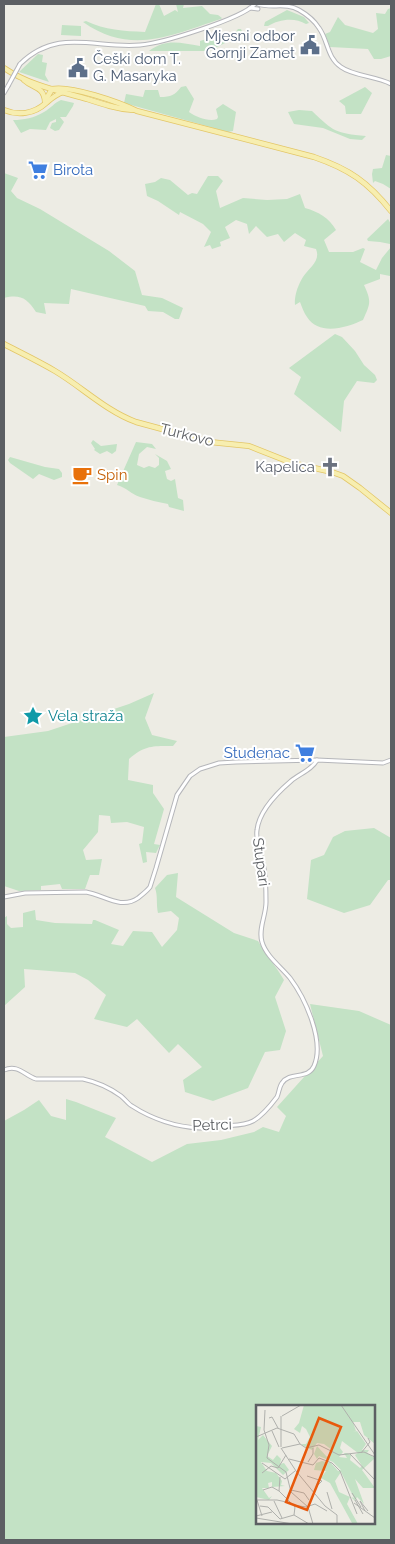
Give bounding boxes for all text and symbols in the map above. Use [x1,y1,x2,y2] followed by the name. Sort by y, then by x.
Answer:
[205,27,296,62] place label: Mjesni odbor Gornji Zamet
[299,34,321,56] public building icon: Mjesni odbor Gornji Zamet
[93,49,181,85] place label: Češki dom T. G. Masaryka
[67,57,89,79] public building icon: Češki dom T. G. Masaryka
[27,159,49,181] supermarket icon: Birota
[53,161,93,179] place label: Birota
[158,420,216,450] street label: Turkovo
[319,456,341,478] church icon: Kapelica
[255,458,315,476] place label: Kapelica
[71,464,93,486] cafe icon: Spin
[97,466,127,484] place label: Spin
[22,705,44,727] place icon: Vela straža
[48,707,123,725] place label: Vela straža
[294,742,316,764] supermarket icon: Studenac
[224,744,290,762] place label: Studenac
[249,837,273,887] street label: Stupari
[192,1115,232,1135] street label: Petrci
[256,1405,375,1524] inset map

